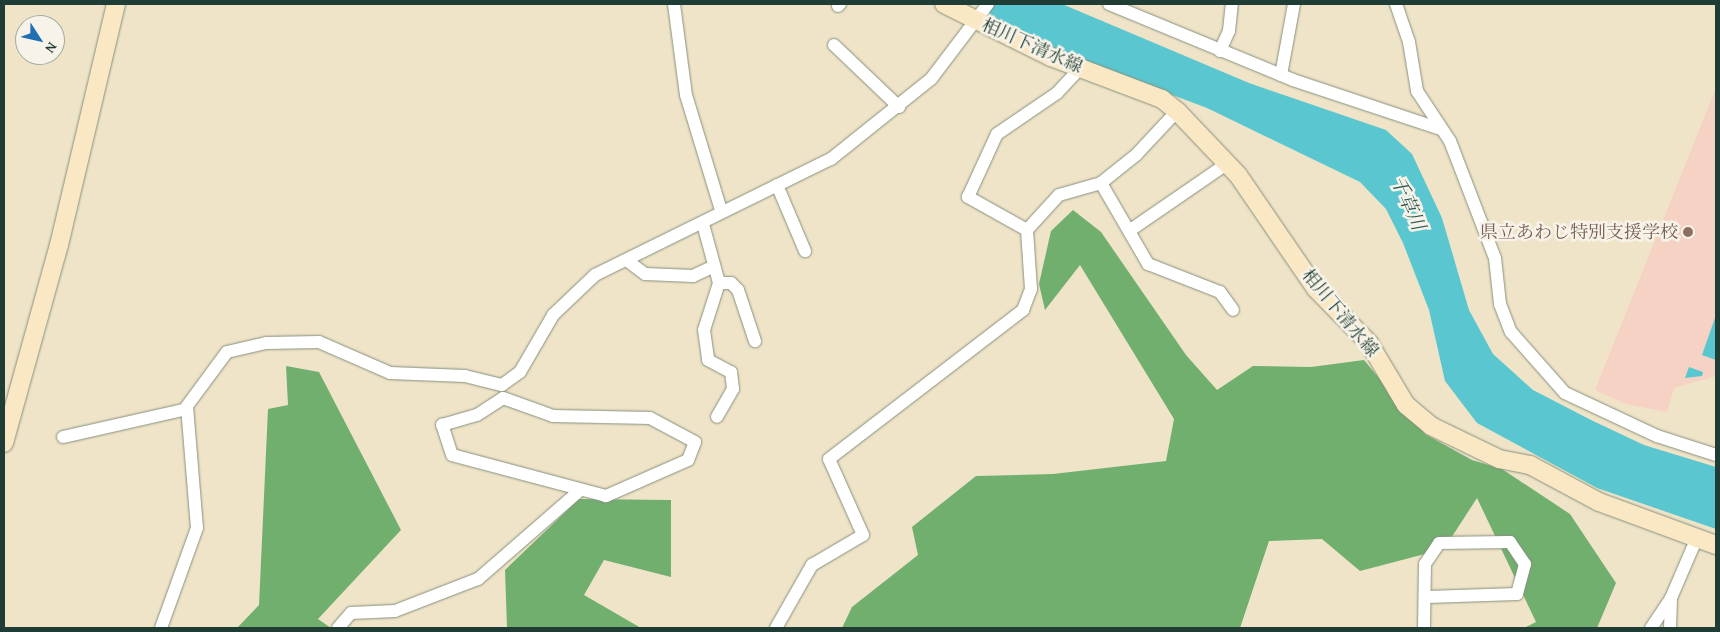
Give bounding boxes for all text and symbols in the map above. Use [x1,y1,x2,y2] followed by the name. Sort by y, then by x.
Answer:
[978,14,1086,78] street label: 相川下清水線
[15,15,65,65] north arrow
[41,38,62,58] text: N
[1386,172,1430,234] water label: 千草川
[1480,221,1678,243] place label: 県立あわじ特別支援学校
[1682,226,1694,238] marker: 県立あわじ特別支援学校
[1297,265,1383,361] street label: 相川下清水線

